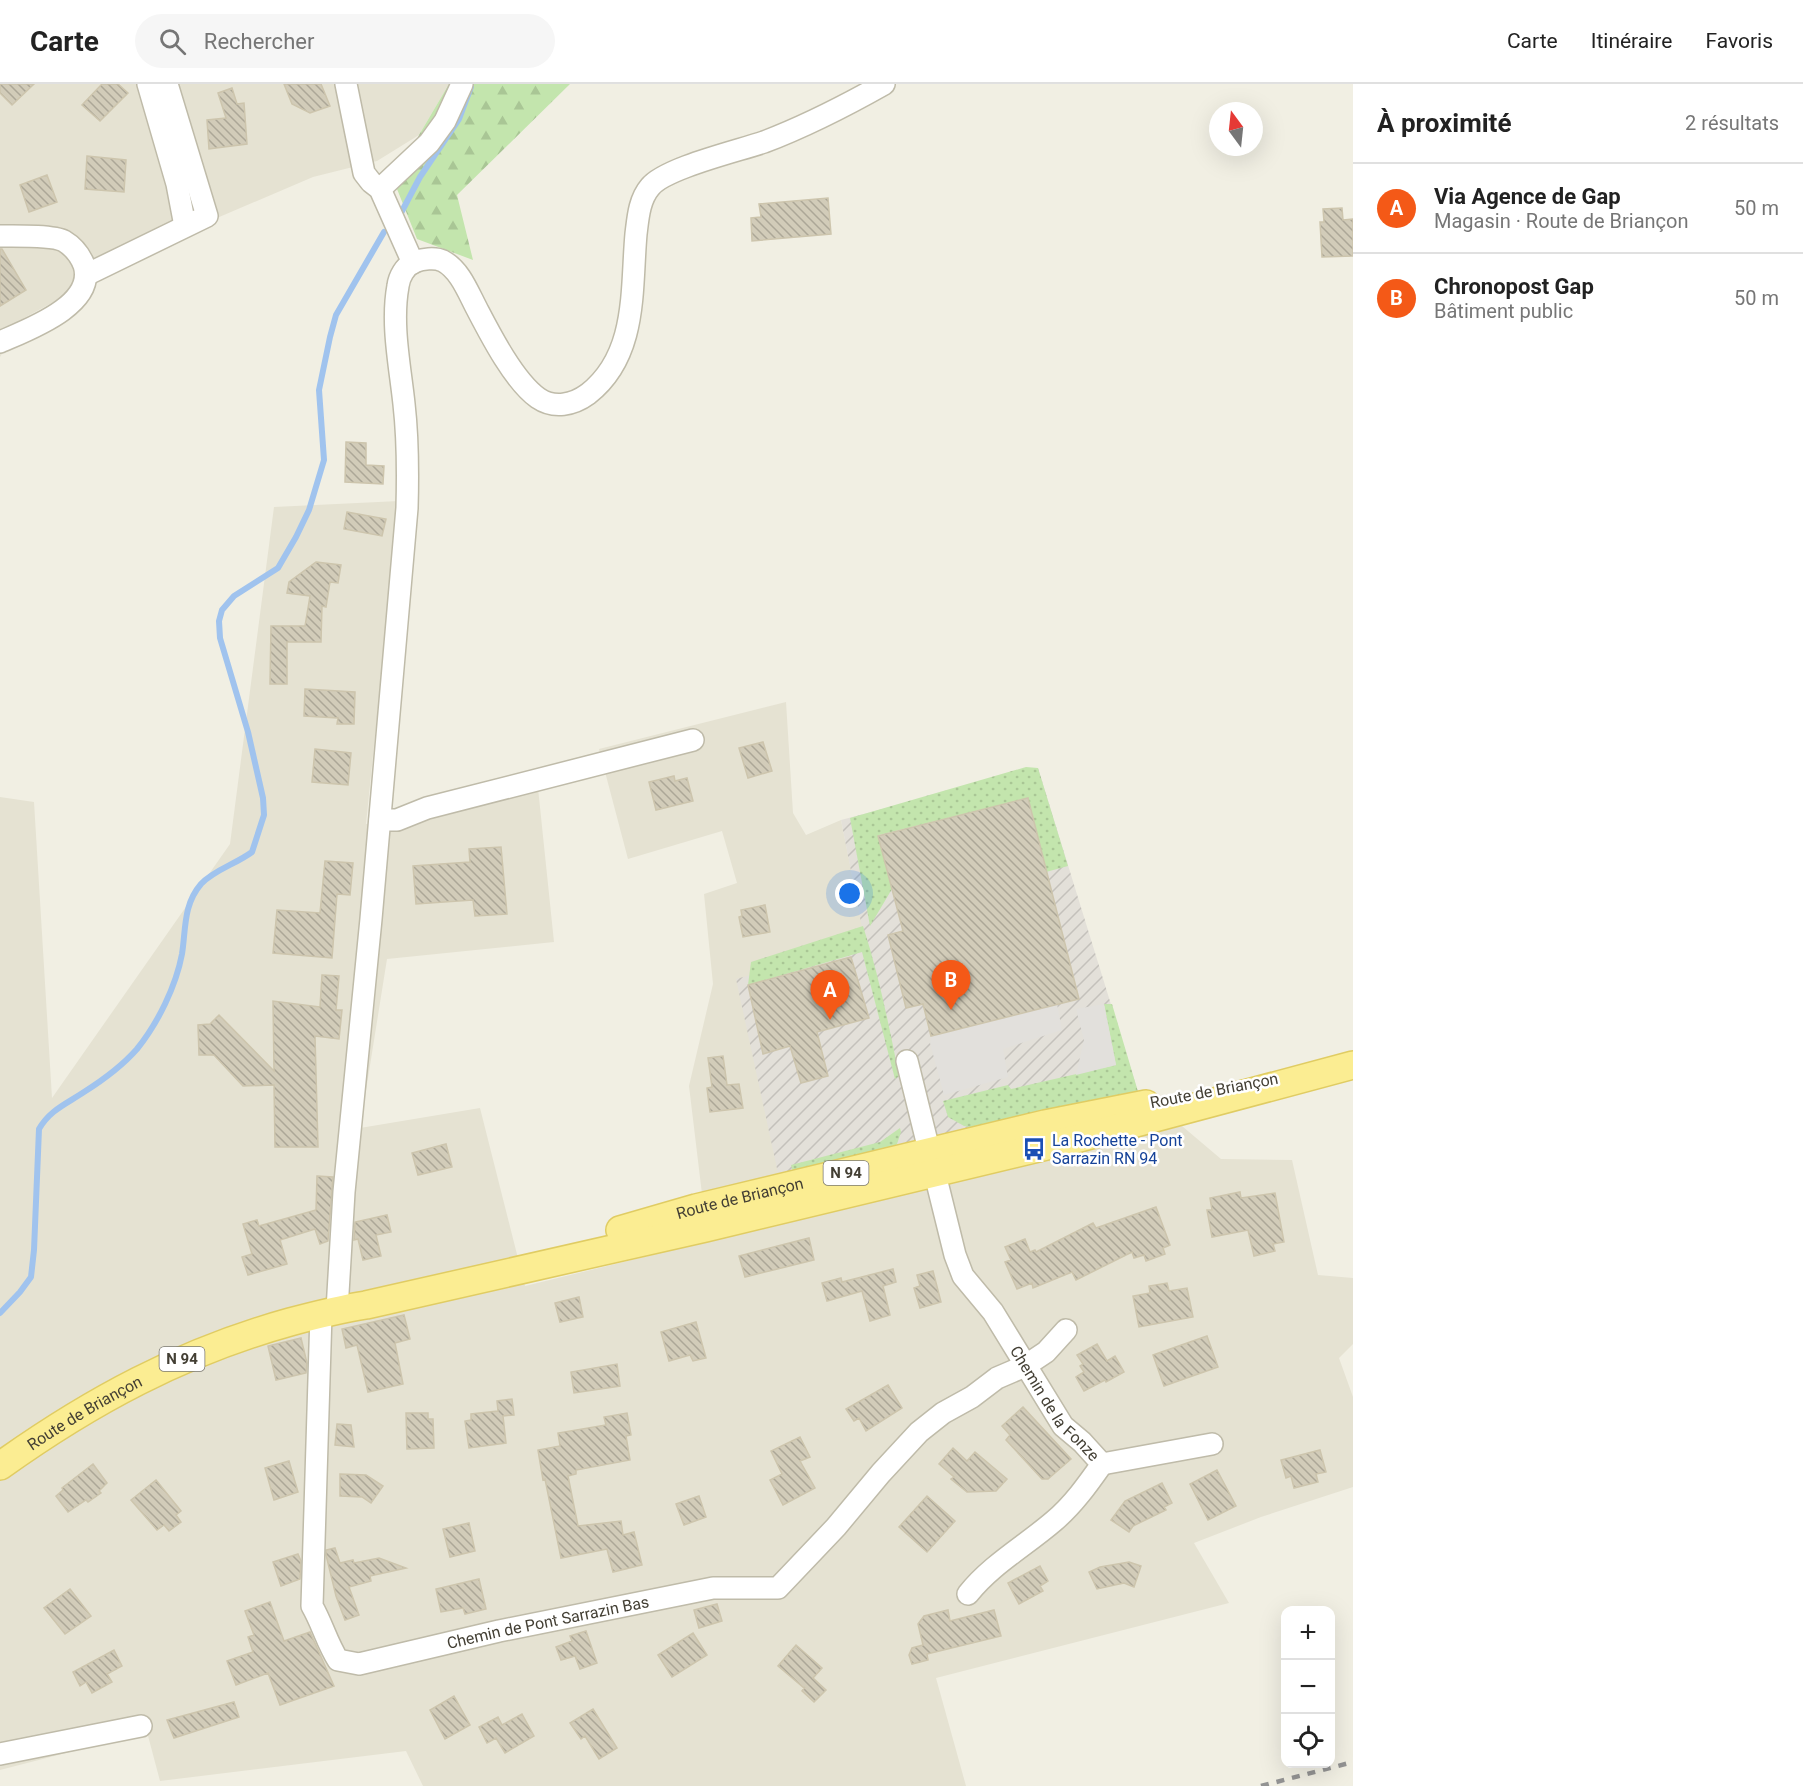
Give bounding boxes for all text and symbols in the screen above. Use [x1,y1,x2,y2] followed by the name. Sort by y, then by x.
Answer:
[135,14,555,68] search box
[30,25,99,58] text: Carte
[156,25,189,58] icon: search
[204,29,314,54] text: Rechercher
[1507,29,1558,53] text: Carte
[1591,29,1672,53] text: Itinéraire
[1705,29,1773,53] text: Favoris
[1209,102,1263,156] north arrow
[1377,108,1511,138] text: À proximité
[1685,111,1779,135] text: 2 résultats
[1434,184,1621,209] text: Via Agence de Gap
[1390,196,1403,220] text: A
[1734,196,1779,220] text: 50 m
[1434,209,1688,233] text: Magasin · Route de Briançon
[1434,274,1594,299] text: Chronopost Gap
[1390,286,1403,310] text: B
[1734,286,1779,310] text: 50 m
[1434,299,1573,323] text: Bâtiment public
[835,879,864,908] your location
[932,960,970,1010] pin: B
[810,970,850,1020] pin: A
[1148,1069,1280,1112] street label: Route de Briançon
[1052,1131,1182,1168] place label: La Rochette - Pont Sarrazin RN 94
[1021,1136,1047,1162] bus stop icon: La Rochette - Pont Sarrazin RN 94
[824,1161,868,1185] road number: N 94
[674,1174,805,1223] street label: Route de Briançon
[1006,1342,1103,1465] street label: Chemin de la Fonze
[160,1347,204,1371] road number: N 94
[24,1372,145,1454] street label: Route de Briançon
[445,1592,651,1653] street label: Chemin de Pont Sarrazin Bas
[1281,1606,1335,1768] map controls
[1281,1606,1335,1660] button: +
[1281,1660,1335,1714] button: −
[1281,1714,1335,1768] button: locate

